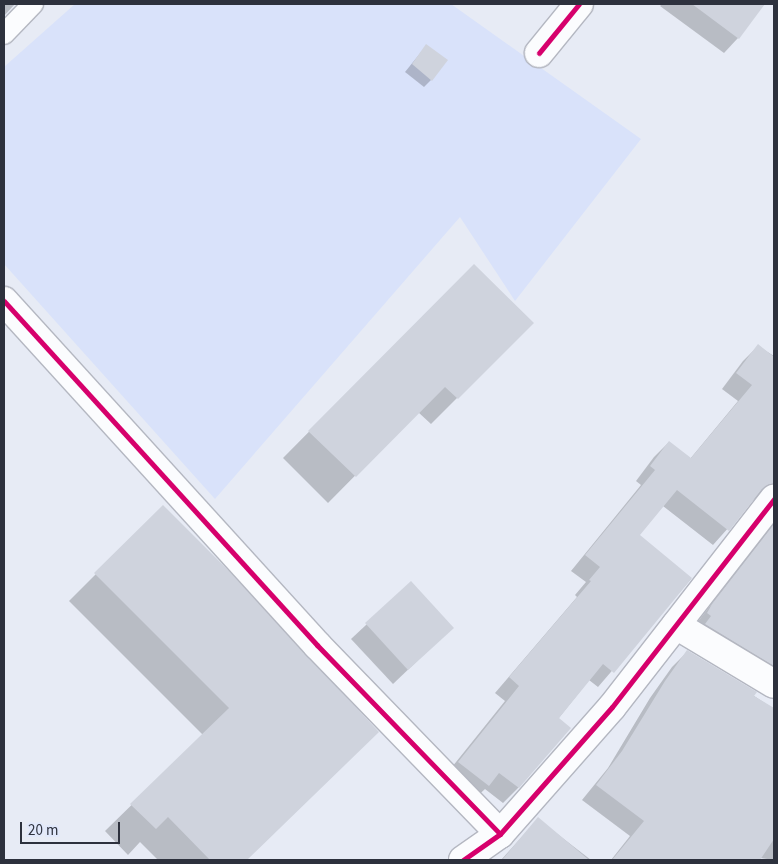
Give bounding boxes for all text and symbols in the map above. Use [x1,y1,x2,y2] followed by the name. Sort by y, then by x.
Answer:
[22,812,122,844] scale bar
[28,820,58,841] text: 20 m

